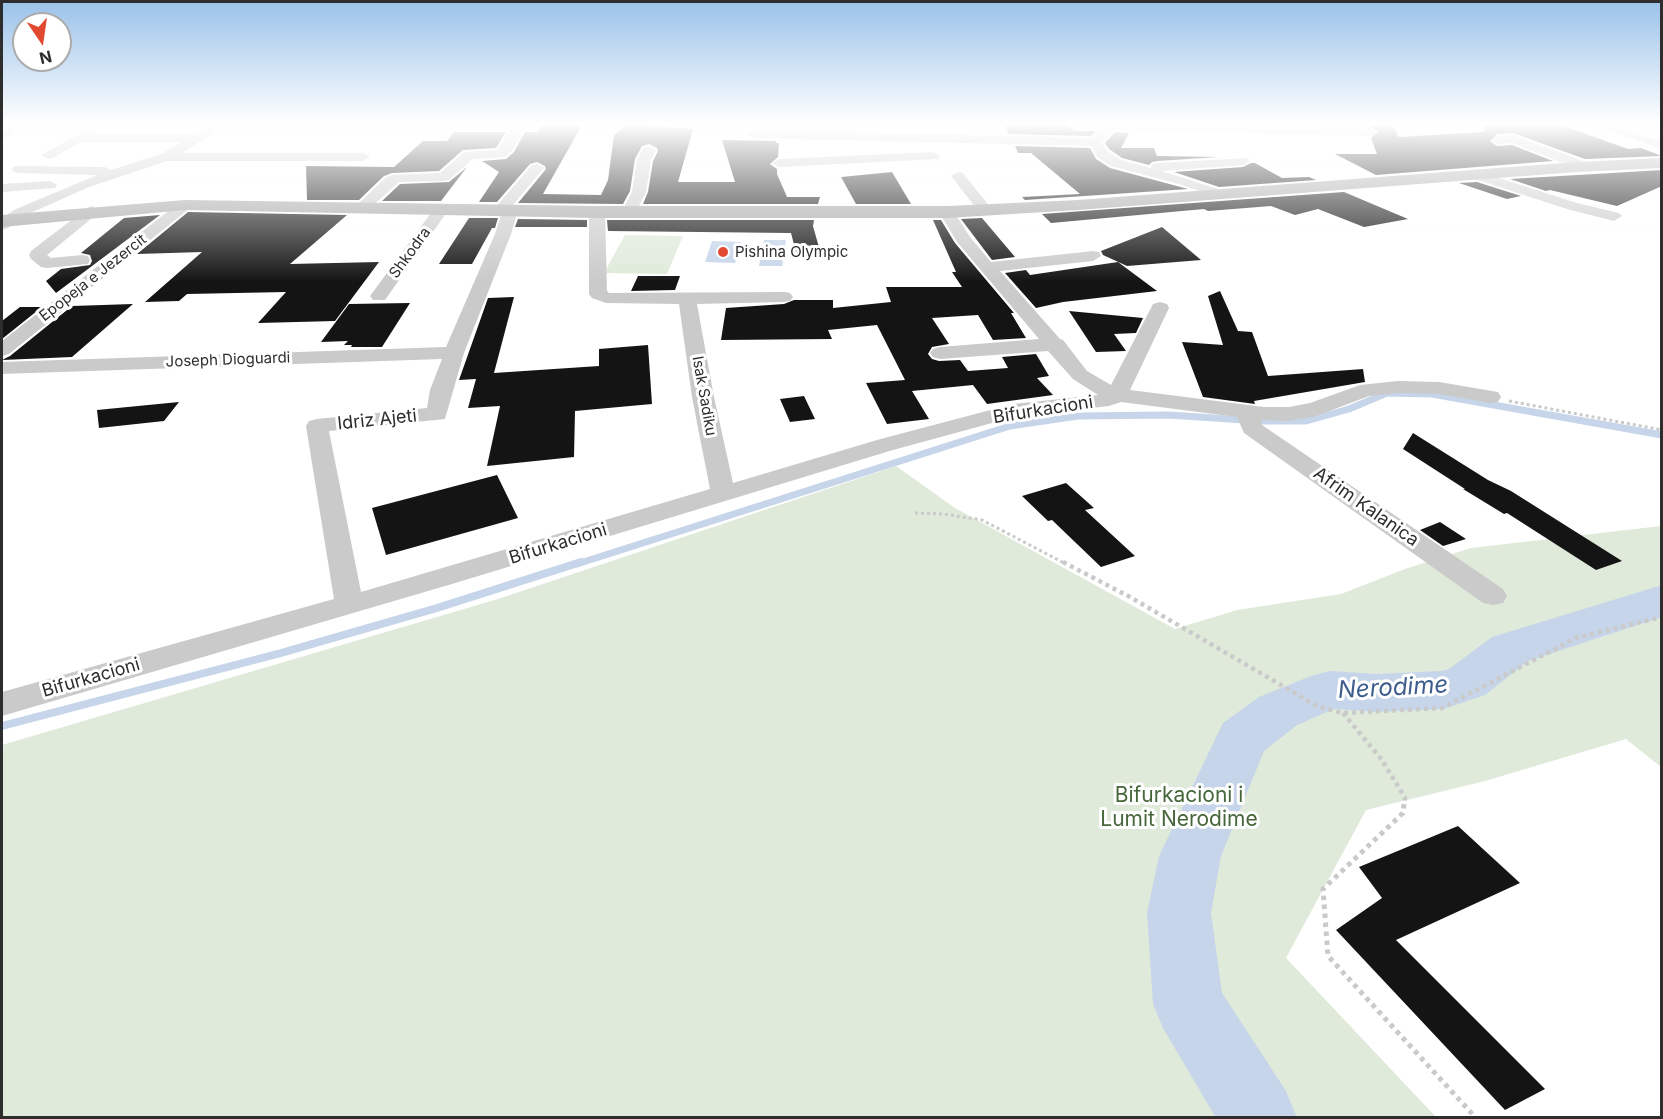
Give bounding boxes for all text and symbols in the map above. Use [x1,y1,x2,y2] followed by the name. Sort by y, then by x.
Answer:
[12,12,72,72] north arrow
[37,46,54,69] text: N
[385,224,435,282] street label: Shkodra
[36,231,150,325] street label: Epopeja e Jezercit
[735,243,848,261] place label: Pishina Olympic
[716,245,730,259] marker: Pishina Olympic
[165,349,291,371] street label: Joseph Dioguardi
[688,355,720,437] street label: Isak Sadiku
[991,391,1095,429] street label: Bifurkacioni
[336,405,418,435] street label: Idriz Ajeti
[1309,463,1423,551] street label: Afrim Kalanica
[507,519,609,569] street label: Bifurkacioni
[40,654,142,702] street label: Bifurkacioni
[1337,671,1449,705] water label: Nerodime
[1100,783,1258,833] park label: Bifurkacioni i Lumit Nerodime

